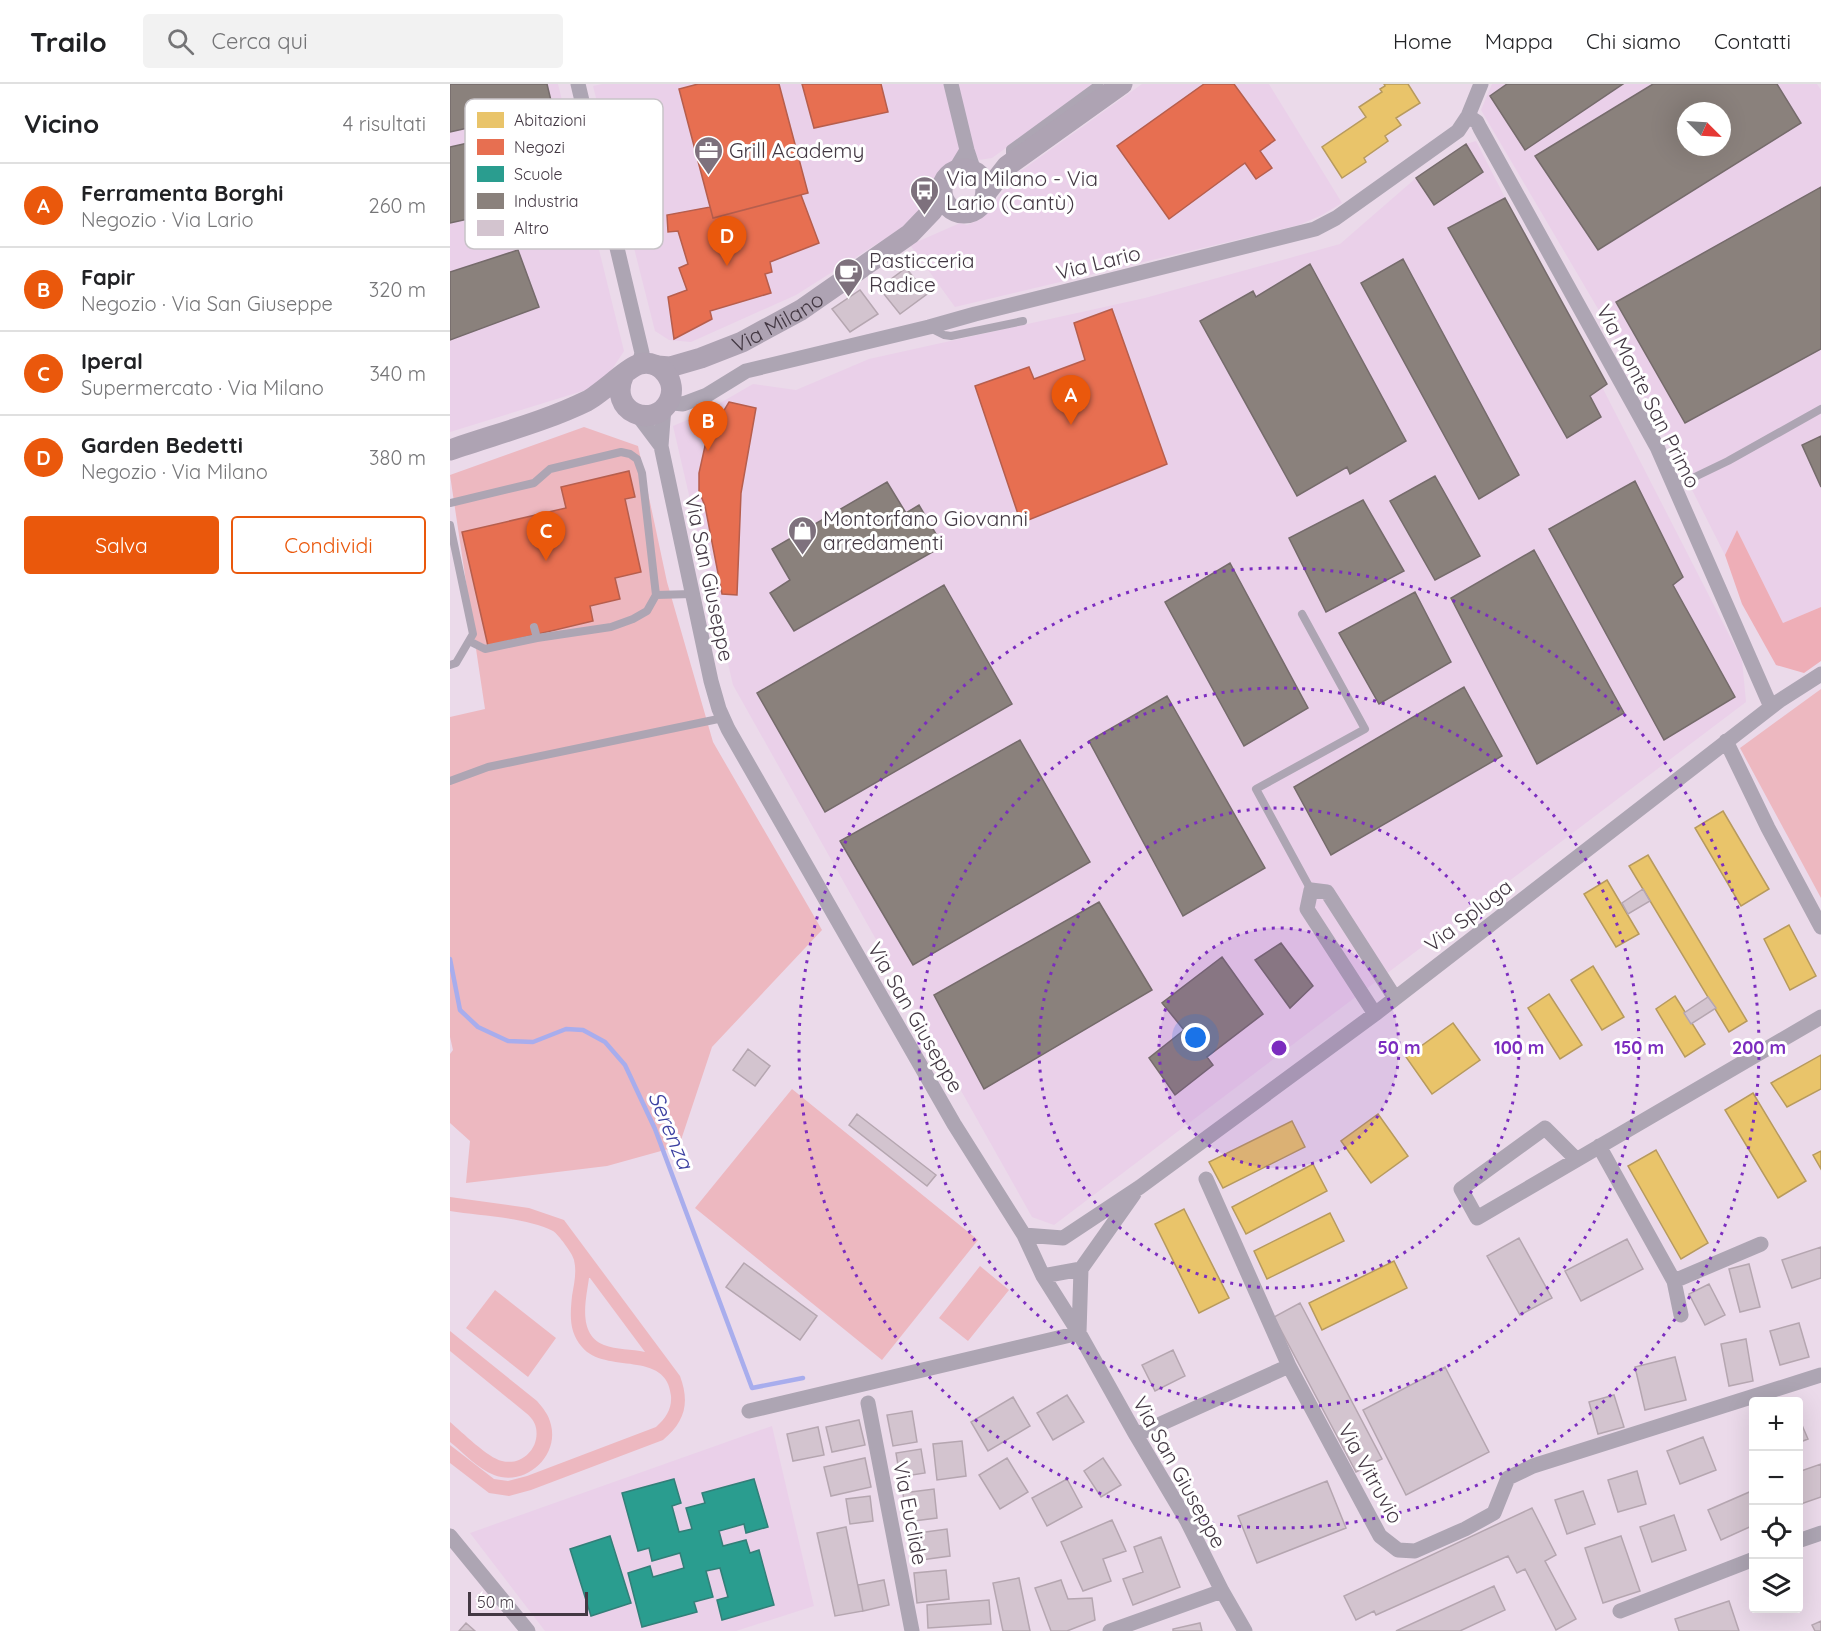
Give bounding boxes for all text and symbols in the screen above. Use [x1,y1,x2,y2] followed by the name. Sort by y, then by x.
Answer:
[143,14,563,68] search box
[30,24,107,59] text: Trailo
[164,25,197,58] icon: search
[212,27,308,55] text: Cerca qui
[1393,28,1452,54] text: Home
[1485,28,1553,54] text: Mappa
[1586,28,1681,54] text: Chi siamo
[1714,28,1791,54] text: Contatti
[465,99,663,249] legend
[1677,102,1731,156] north arrow
[24,107,99,140] text: Vicino
[514,110,586,130] text: Abitazioni
[343,111,426,136] text: 4 risultati
[692,134,724,176] office icon: Grill Academy
[514,137,565,157] text: Negozi
[729,137,864,163] place label: Grill Academy
[514,164,563,184] text: Scuole
[946,165,1098,215] place label: Via Milano - Via Lario (Cantù)
[909,174,941,216] bus stop icon: Via Milano - Via Lario (Cantù)
[81,179,283,207] text: Ferramenta Borghi
[514,191,579,211] text: Industria
[37,193,50,218] text: A
[369,193,426,218] text: 260 m
[81,207,253,232] text: Negozio · Via Lario
[708,216,746,266] pin: D
[514,218,549,238] text: Altro
[1053,239,1143,285] street label: Via Lario
[869,247,975,297] place label: Pasticceria Radice
[832,256,864,298] cafe icon: Pasticceria Radice
[81,263,135,291] text: Fapir
[37,277,50,302] text: B
[369,277,426,302] text: 320 m
[728,286,828,358] street label: Via Milano
[81,291,333,316] text: Negozio · Via San Giuseppe
[1591,300,1707,492] street label: Via Monte San Primo
[81,347,143,375] text: Iperal
[37,361,50,386] text: C
[369,361,426,386] text: 340 m
[81,375,324,400] text: Supermercato · Via Milano
[1052,376,1090,425] pin: A
[688,402,728,451] pin: B
[81,431,243,459] text: Garden Bedetti
[36,445,51,470] text: D
[369,445,426,470] text: 380 m
[81,459,268,484] text: Negozio · Via Milano
[680,492,740,664] street label: Via San Giuseppe
[823,505,1028,555] place label: Montorfano Giovanni arredamenti
[526,512,566,561] pin: C
[786,514,818,556] shop icon: Montorfano Giovanni arredamenti
[24,516,219,574] button: Salva
[231,516,426,574] button: Condividi
[1419,873,1517,957] street label: Via Spluga
[862,937,970,1097] street label: Via San Giuseppe
[1181,1023,1210,1052] your location
[1377,1036,1421,1059] text: 50 m
[1494,1036,1544,1059] text: 100 m
[1614,1036,1664,1059] text: 150 m
[1732,1036,1786,1059] text: 200 m
[1269,1038,1289,1058] centre of rings
[642,1087,701,1175] water label: Serenza
[1128,1392,1232,1552] street label: Via San Giuseppe
[1749,1397,1803,1613] map controls
[1749,1397,1803,1451] button: +
[1333,1418,1409,1528] street label: Via Vitruvio
[1749,1451,1803,1505] button: −
[888,1459,934,1567] street label: Via Euclide
[1749,1505,1803,1559] button: locate
[1749,1559,1803,1613] button: layers
[468,1589,588,1616] scale bar
[477,1592,514,1612] text: 50 m

